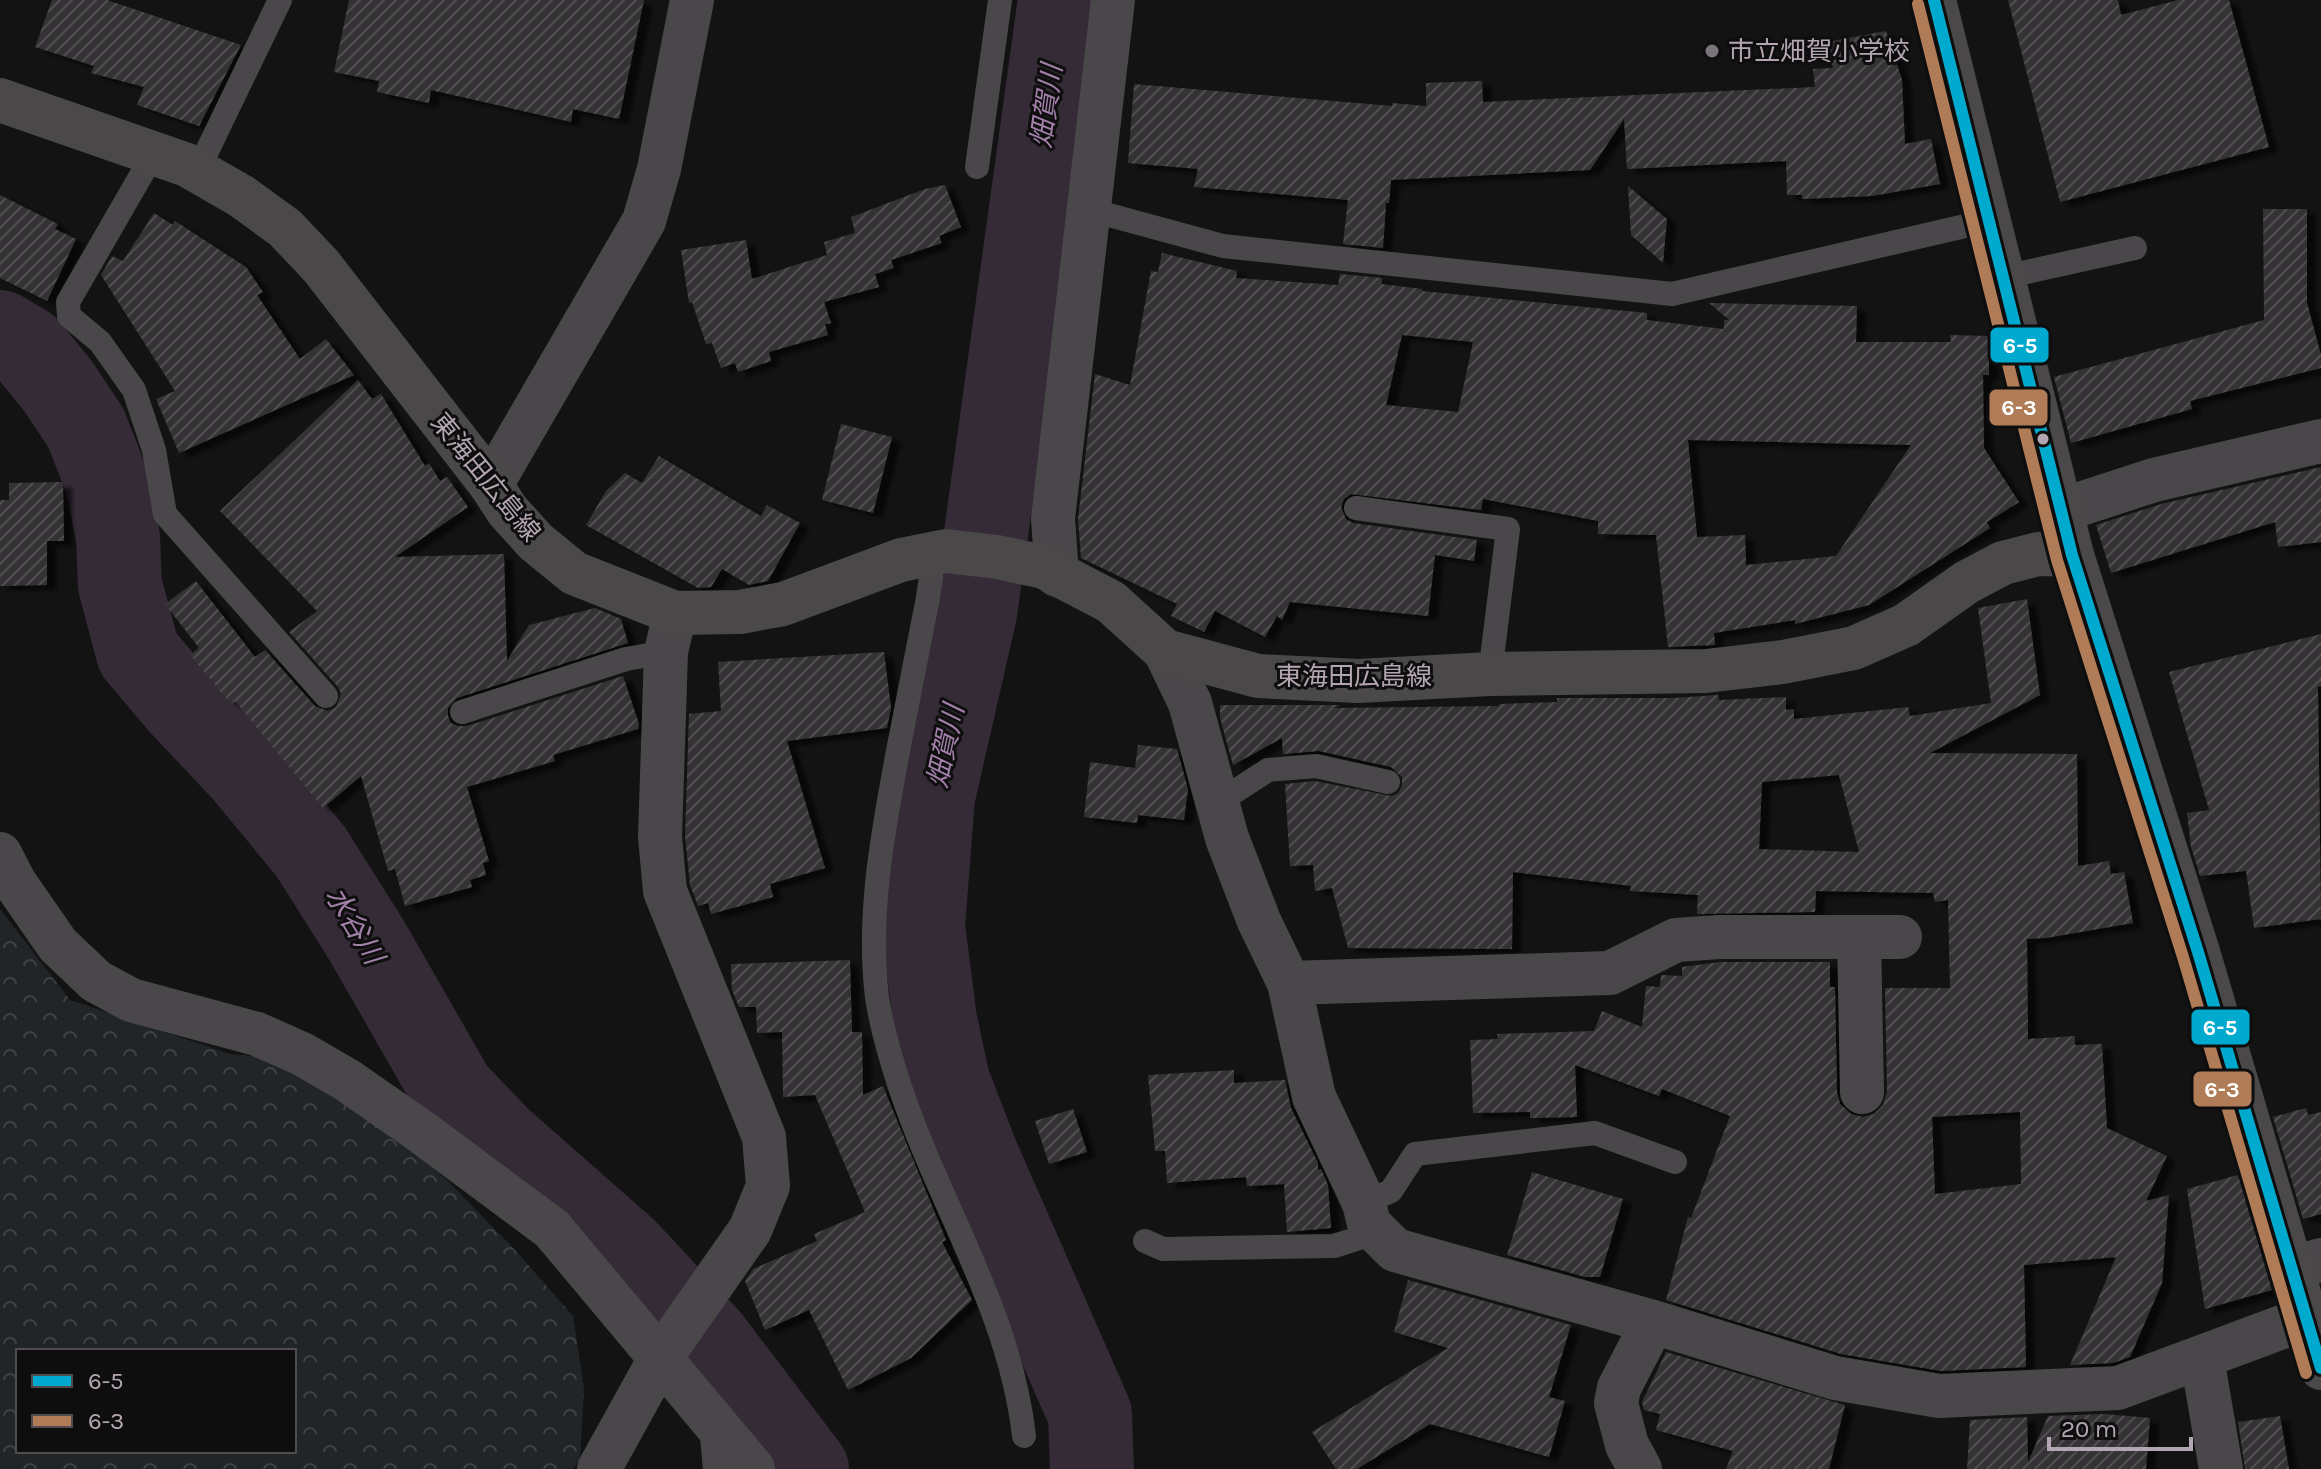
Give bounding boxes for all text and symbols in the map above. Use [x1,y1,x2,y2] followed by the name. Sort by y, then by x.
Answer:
[1728,36,1910,67] place label: 市立畑賀小学校
[1703,42,1721,60] marker: 市立畑賀小学校
[1024,59,1069,150] water label: 畑賀川
[1989,326,2050,364] line badge: 6-5
[2003,333,2037,359] text: 6-5
[1988,388,2049,427] line badge: 6-3
[2001,395,2037,421] text: 6-3
[424,407,547,548] street label: 東海田広島線
[2035,431,2051,447] unlabelled marker
[1276,661,1432,692] street label: 東海田広島線
[921,699,971,791] water label: 畑賀川
[319,881,392,972] water label: 水谷川
[2190,1008,2251,1046] line badge: 6-5
[2203,1015,2237,1041] text: 6-5
[2192,1070,2253,1108] line badge: 6-3
[2204,1077,2240,1103] text: 6-3
[16,1349,296,1453] legend
[88,1367,124,1395] text: 6-5
[2049,1401,2191,1451] scale bar
[88,1407,124,1435] text: 6-3
[2061,1415,2117,1443] text: 20 m

